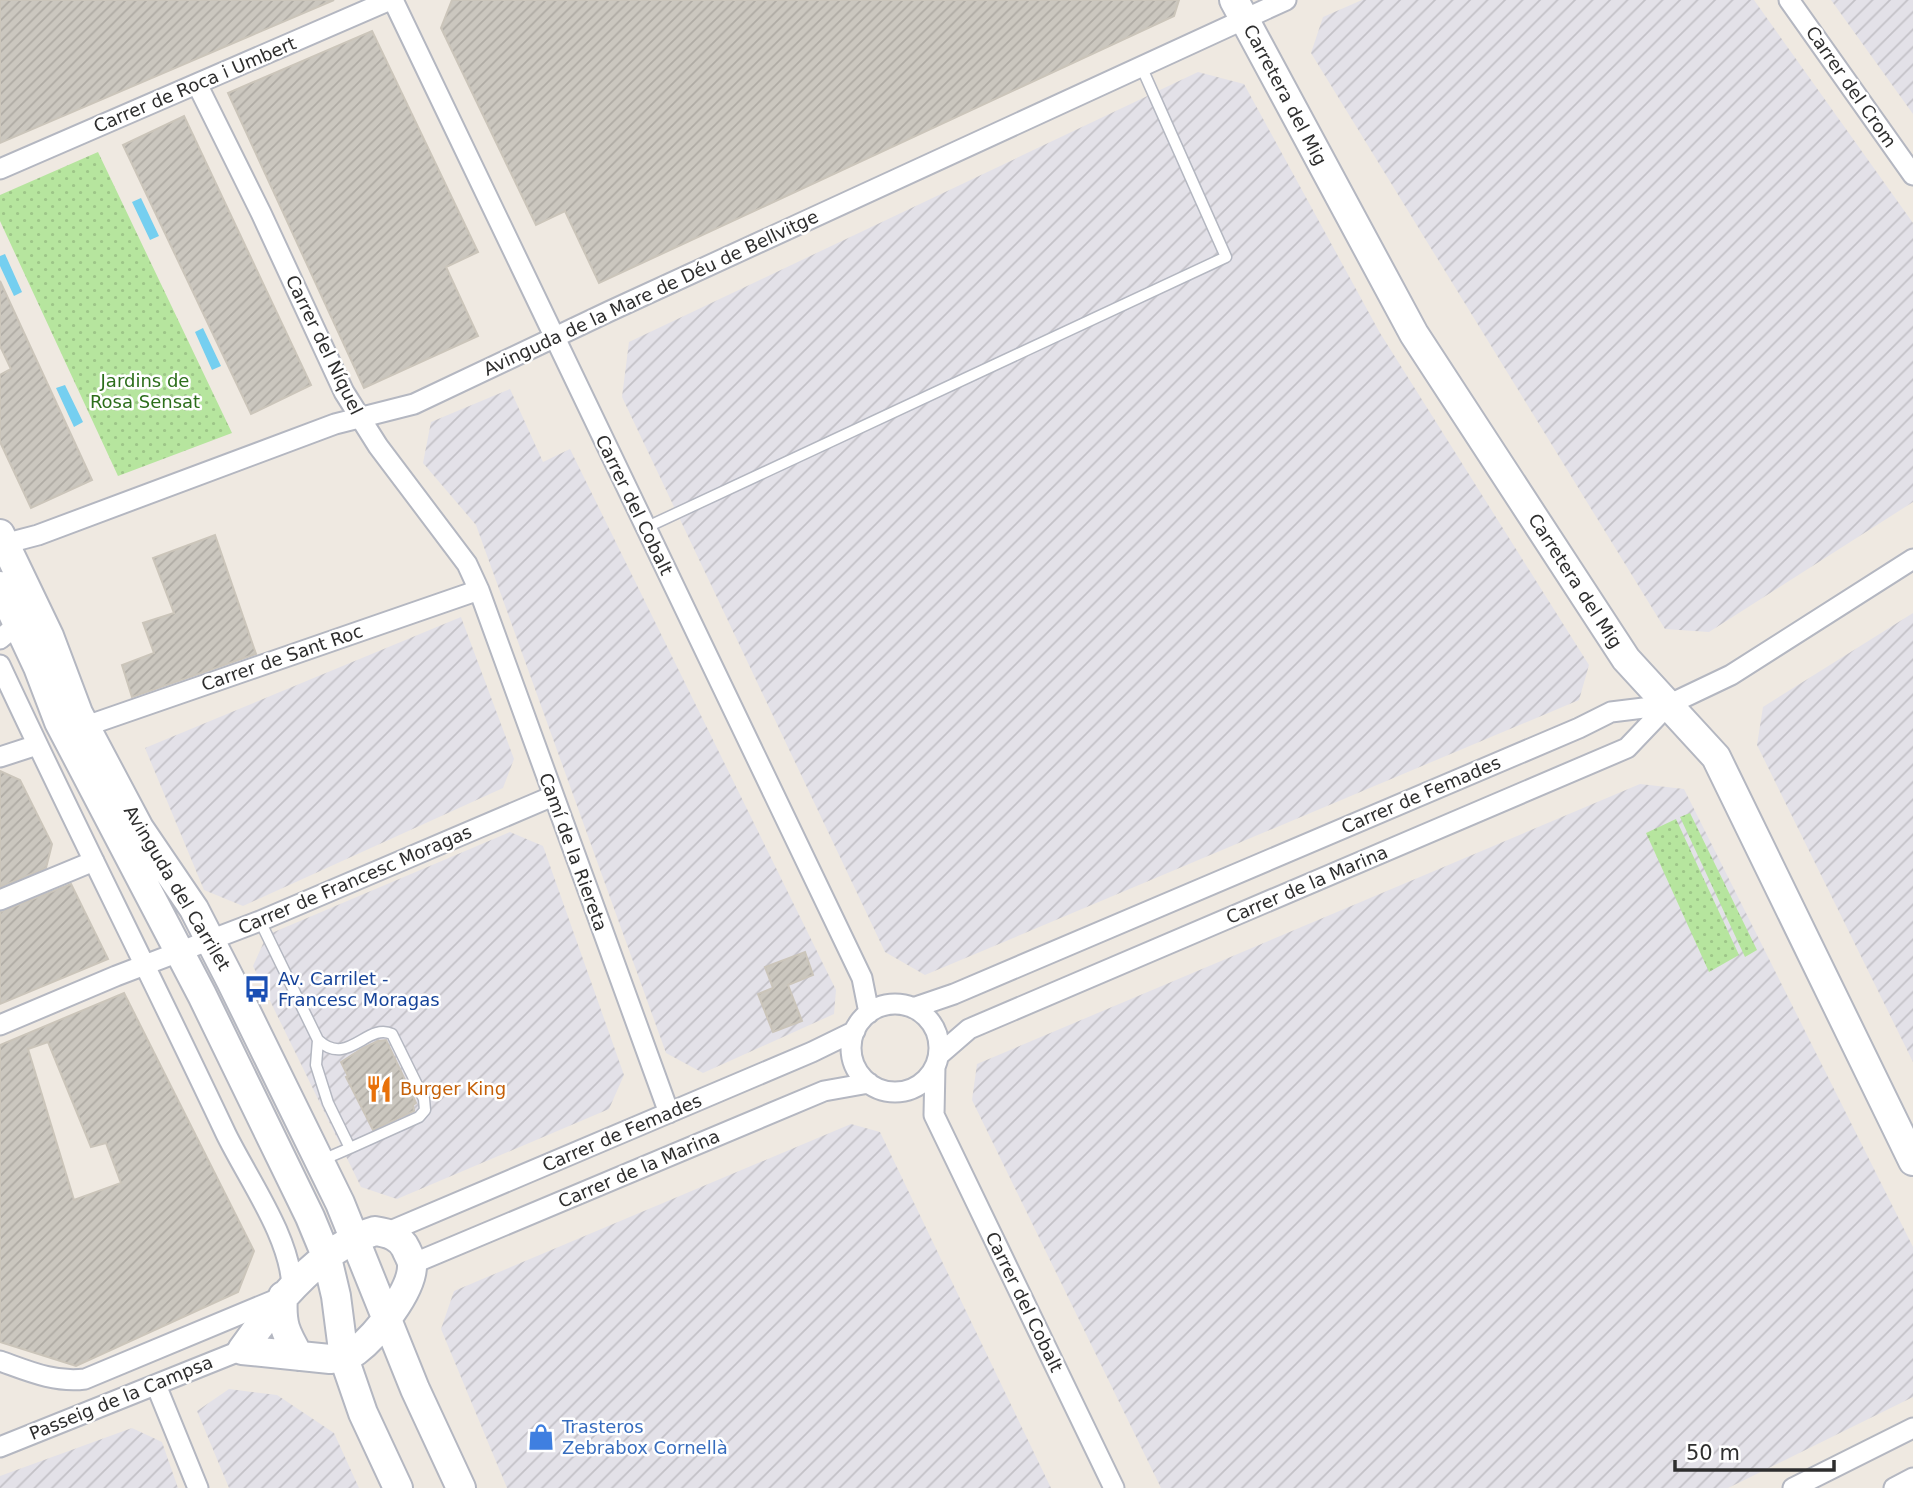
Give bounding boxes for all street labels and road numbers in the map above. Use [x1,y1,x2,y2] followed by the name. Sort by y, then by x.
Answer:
[1239,21,1331,169] street label: Carretera del Mig
[1802,22,1901,151] street label: Carrer del Crom
[90,32,299,137] street label: Carrer de Roca i Umbert
[480,206,821,380] street label: Avinguda de la Mare de Déu de Bellvitge
[282,272,367,418] street label: Carrer del Níquel
[591,431,677,578] street label: Carrer del Cobalt
[1524,509,1627,652] street label: Carretera del Mig
[198,620,365,695] street label: Carrer de Sant Roc
[1338,751,1504,838] street label: Carrer de Femades
[535,770,612,934] street label: Camí de la Riereta
[120,801,235,974] street label: Avinguda del Carrilet
[235,821,475,938] street label: Carrer de Francesc Moragas
[1223,841,1391,928] street label: Carrer de la Marina
[539,1089,705,1176] street label: Carrer de Femades
[555,1125,723,1212] street label: Carrer de la Marina
[981,1228,1067,1375] street label: Carrer del Cobalt
[26,1351,216,1444] street label: Passeig de la Campsa

